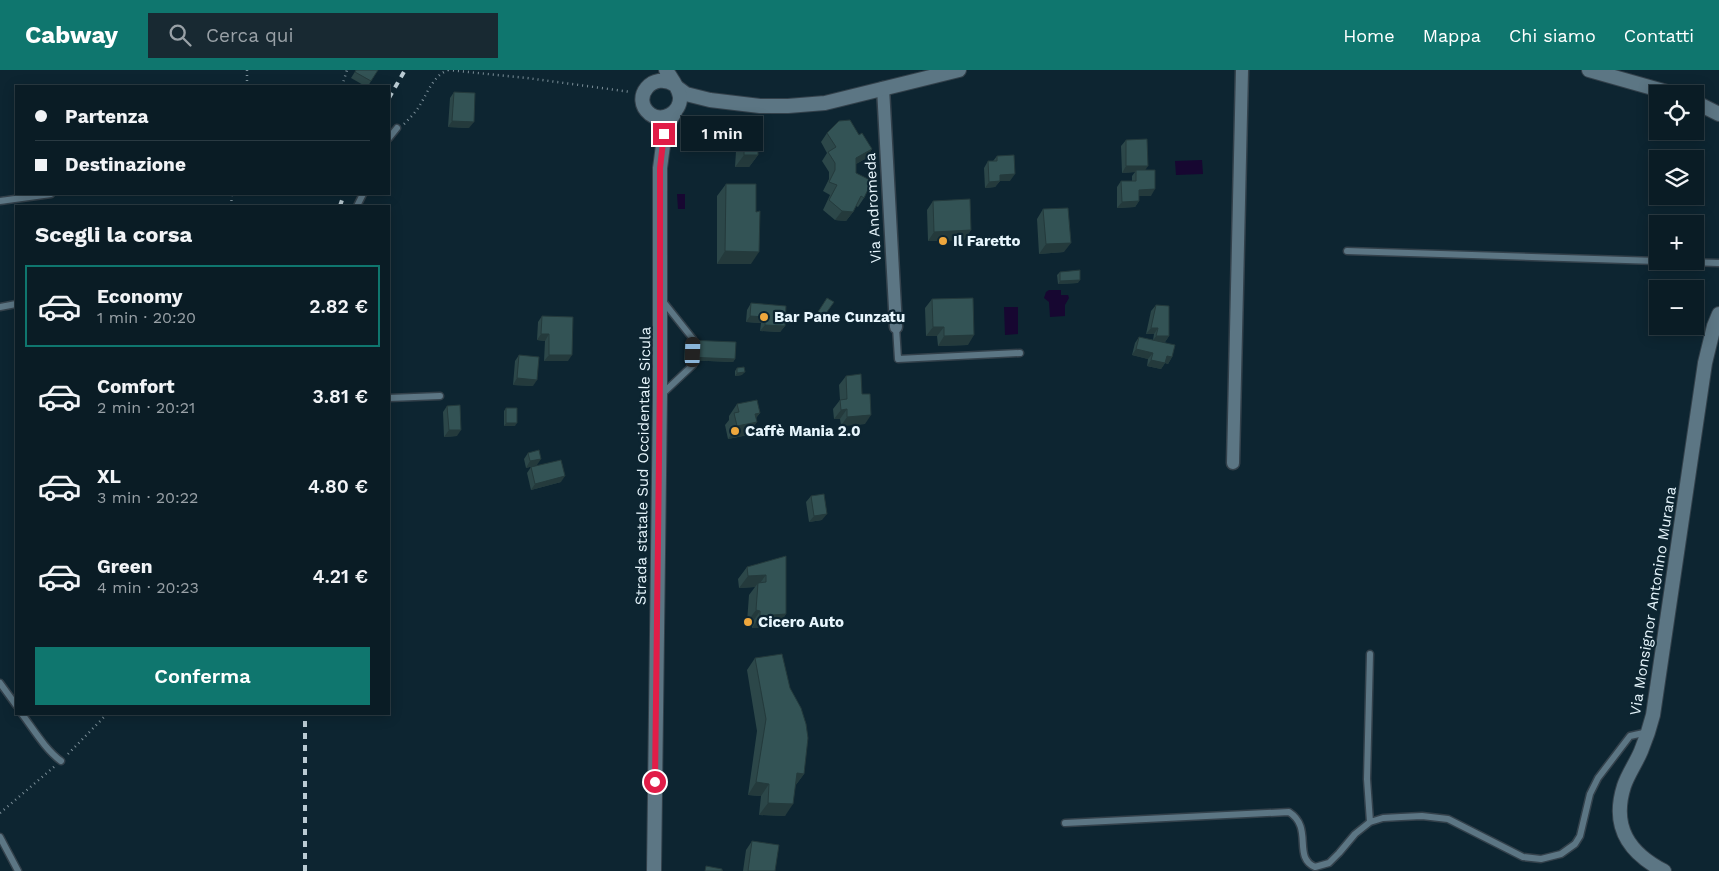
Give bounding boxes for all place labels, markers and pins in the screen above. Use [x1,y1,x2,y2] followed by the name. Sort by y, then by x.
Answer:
[953,232,1020,250] place label: Il Faretto
[937,235,949,247] marker: Il Faretto
[774,308,905,326] place label: Bar Pane Cunzatu
[758,311,770,323] marker: Bar Pane Cunzatu
[745,422,861,440] place label: Caffè Mania 2.0
[729,425,741,437] marker: Caffè Mania 2.0
[758,613,844,631] place label: Cicero Auto
[742,616,754,628] marker: Cicero Auto

